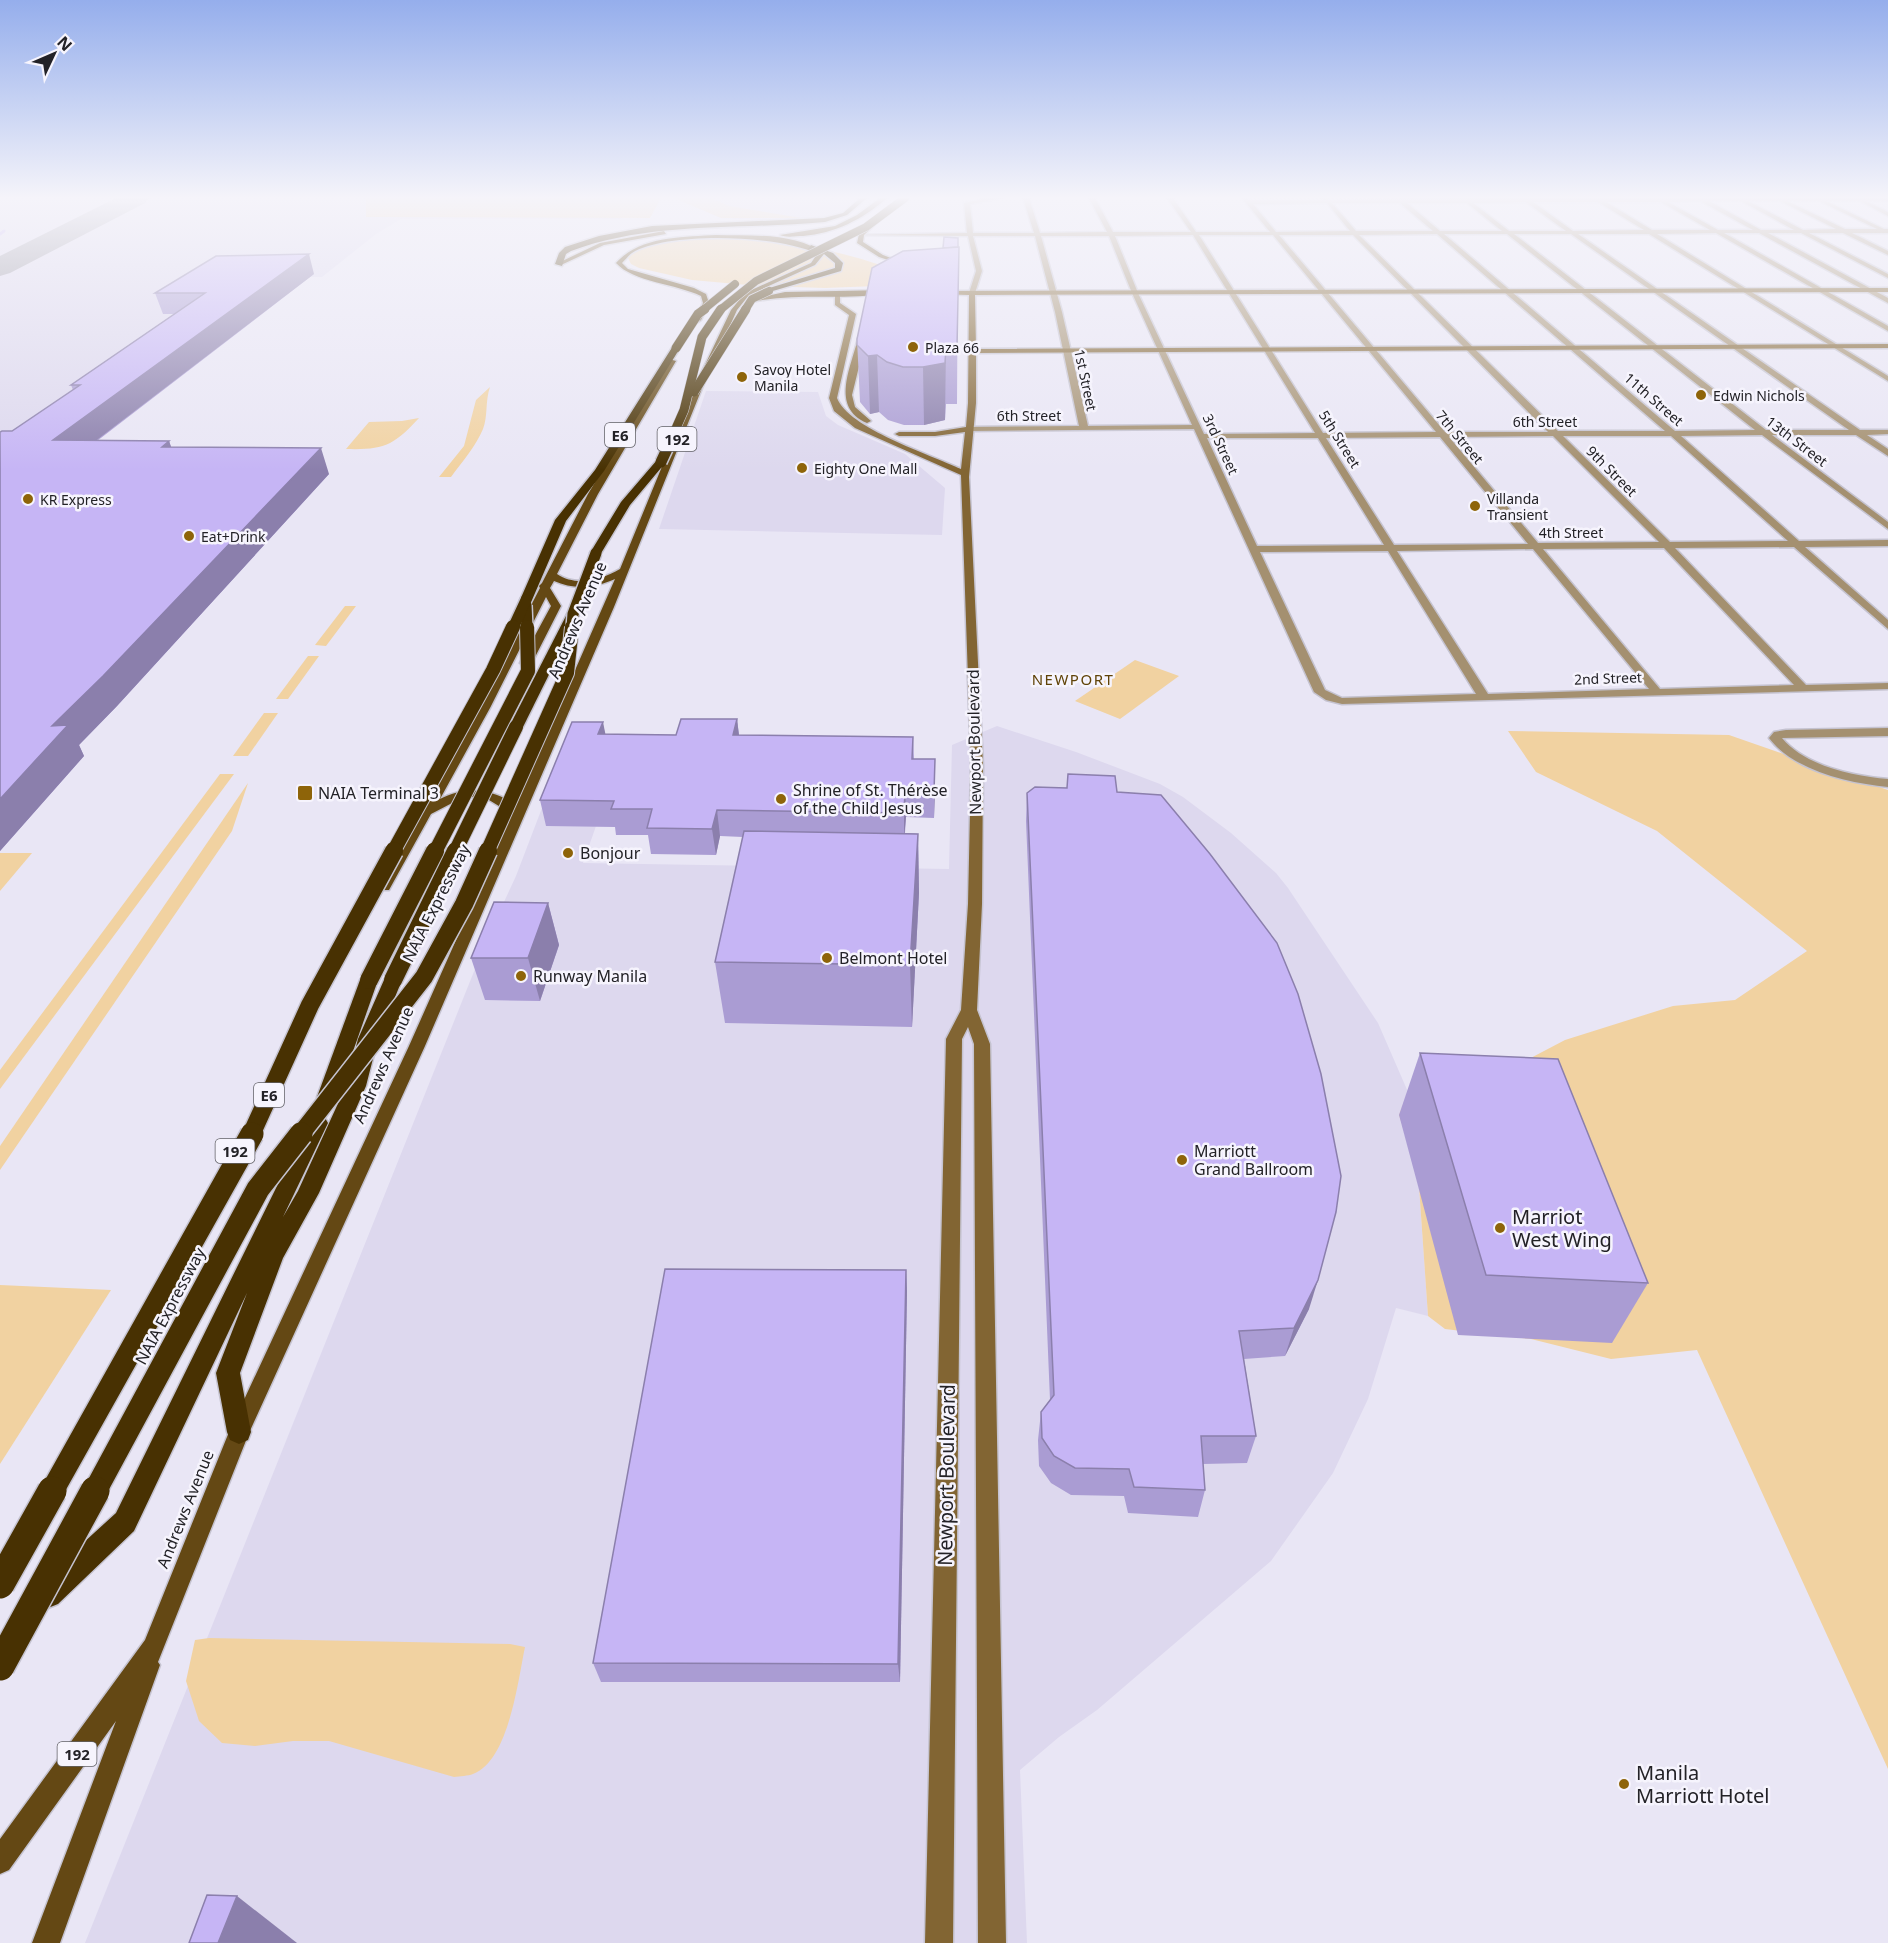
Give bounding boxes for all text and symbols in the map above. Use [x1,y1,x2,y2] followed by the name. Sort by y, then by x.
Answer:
[24,24,84,84] north arrow
[52,31,77,56] text: N
[925,338,979,357] place label: Plaza 66
[906,340,920,354] marker: Plaza 66
[1070,347,1102,413] street label: 1st Street
[754,360,831,395] place label: Savoy Hotel Manila
[1620,368,1688,430] street label: 11th Street
[735,370,749,384] marker: Savoy Hotel Manila
[1713,386,1805,405] place label: Edwin Nichols
[1694,388,1708,402] marker: Edwin Nichols
[997,406,1061,425] street label: 6th Street
[1432,406,1488,468] street label: 7th Street
[1315,407,1365,471] street label: 5th Street
[1199,411,1243,477] street label: 3rd Street
[1513,412,1577,431] street label: 6th Street
[1762,412,1832,470] street label: 13th Street
[605,423,635,447] road number: E6
[658,427,696,451] road number: 192
[1582,441,1642,501] street label: 9th Street
[814,459,917,478] place label: Eighty One Mall
[795,461,809,475] marker: Eighty One Mall
[1487,489,1548,524] place label: Villanda Transient
[40,490,112,509] place label: KR Express
[21,492,35,506] marker: KR Express
[1468,499,1482,513] marker: Villanda Transient
[1539,523,1603,542] street label: 4th Street
[201,527,266,546] place label: Eat+Drink
[182,529,196,543] marker: Eat+Drink
[542,558,612,682] street label: Andrews Avenue
[1574,667,1642,689] street label: 2nd Street
[962,669,986,815] street label: Newport Boulevard
[1032,669,1114,689] district label: NEWPORT
[793,779,948,819] place label: Shrine of St. Thérèse of the Child Jesus
[318,782,439,804] place label: NAIA Terminal 3
[296,784,314,802] marker: NAIA Terminal 3
[774,792,788,806] marker: Shrine of St. Thérèse of the Child Jesus
[397,839,476,966] street label: NAIA Expressway
[580,842,641,864] place label: Bonjour
[561,846,575,860] marker: Bonjour
[839,947,947,969] place label: Belmont Hotel
[820,951,834,965] marker: Belmont Hotel
[533,965,647,987] place label: Runway Manila
[514,969,528,983] marker: Runway Manila
[347,1003,419,1127] street label: Andrews Avenue
[254,1083,284,1107] road number: E6
[216,1139,254,1163] road number: 192
[1194,1140,1313,1180] place label: Marriott Grand Ballroom
[1175,1153,1189,1167] marker: Marriott Grand Ballroom
[1512,1203,1612,1253] place label: Marriot West Wing
[1493,1221,1507,1235] marker: Marriot West Wing
[130,1243,211,1368] street label: NAIA Expressway
[931,1384,961,1566] street label: Newport Boulevard
[151,1447,219,1571] street label: Andrews Avenue
[58,1742,97,1766] road number: 192
[1636,1759,1769,1809] place label: Manila Marriott Hotel
[1617,1777,1631,1791] marker: Manila Marriott Hotel

